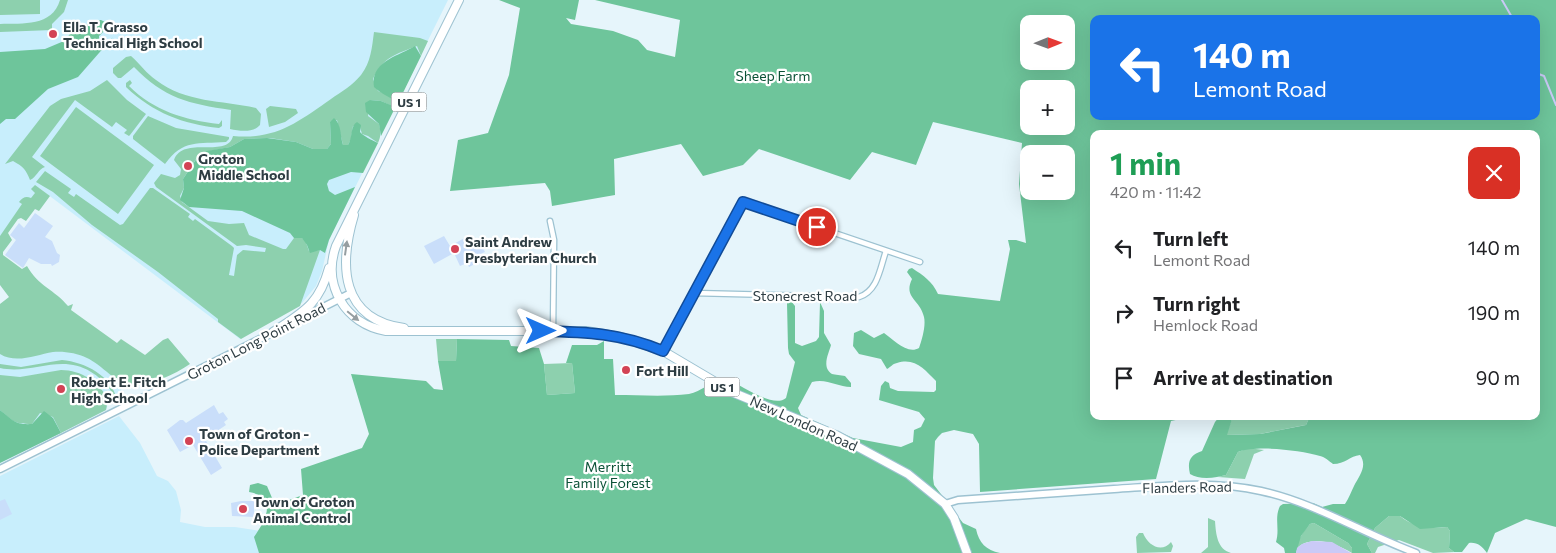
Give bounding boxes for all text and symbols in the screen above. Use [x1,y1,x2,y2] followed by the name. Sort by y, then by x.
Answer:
[1020,15,1075,70] north arrow
[1020,15,1075,200] map controls
[63,18,203,51] place label: Ella T. Grasso Technical High School
[47,28,59,40] marker: Ella T. Grasso Technical High School
[1193,32,1291,75] text: 140 m
[1110,35,1175,100] icon: left
[736,67,810,84] park label: Sheep Farm
[1193,75,1327,102] text: Lemont Road
[1020,80,1075,135] button: +
[392,92,426,111] road number: US 1
[1110,144,1181,181] text: 1 min
[1020,145,1075,200] button: −
[1468,147,1520,199] button: close
[198,150,289,183] place label: Groton Middle School
[182,160,194,172] marker: Groton Middle School
[1110,182,1201,201] text: 420 m · 11:42
[796,206,838,248] pin
[803,213,831,241] icon: arrive
[1153,227,1228,250] text: Turn left
[465,233,597,266] place label: Saint Andrew Presbyterian Church
[1110,234,1138,262] icon: left
[1468,236,1520,259] text: 140 m
[343,239,351,255] one-way arrow
[449,243,461,255] marker: Saint Andrew Presbyterian Church
[1153,250,1250,269] text: Lemont Road
[753,287,857,304] street label: Stonecrest Road
[1153,292,1240,315] text: Turn right
[184,299,328,383] street label: Groton Long Point Road
[1110,299,1138,327] icon: right
[1468,301,1520,324] text: 190 m
[514,304,566,356] position arrow
[346,311,359,322] one-way arrow
[1153,315,1258,334] text: Hemlock Road
[636,362,689,379] place label: Fort Hill
[620,364,632,376] marker: Fort Hill
[1110,364,1138,392] icon: arrive
[1153,366,1333,389] text: Arrive at destination
[1476,366,1520,389] text: 90 m
[71,373,166,406] place label: Robert E. Fitch High School
[704,378,740,397] road number: US 1
[55,383,67,395] marker: Robert E. Fitch High School
[748,392,860,454] street label: New London Road
[199,425,319,458] place label: Town of Groton - Police Department
[183,435,195,447] marker: Town of Groton - Police Department
[565,458,651,491] park label: Merritt Family Forest
[1142,478,1232,496] street label: Flanders Road
[253,493,355,526] place label: Town of Groton Animal Control
[237,503,249,515] marker: Town of Groton Animal Control

